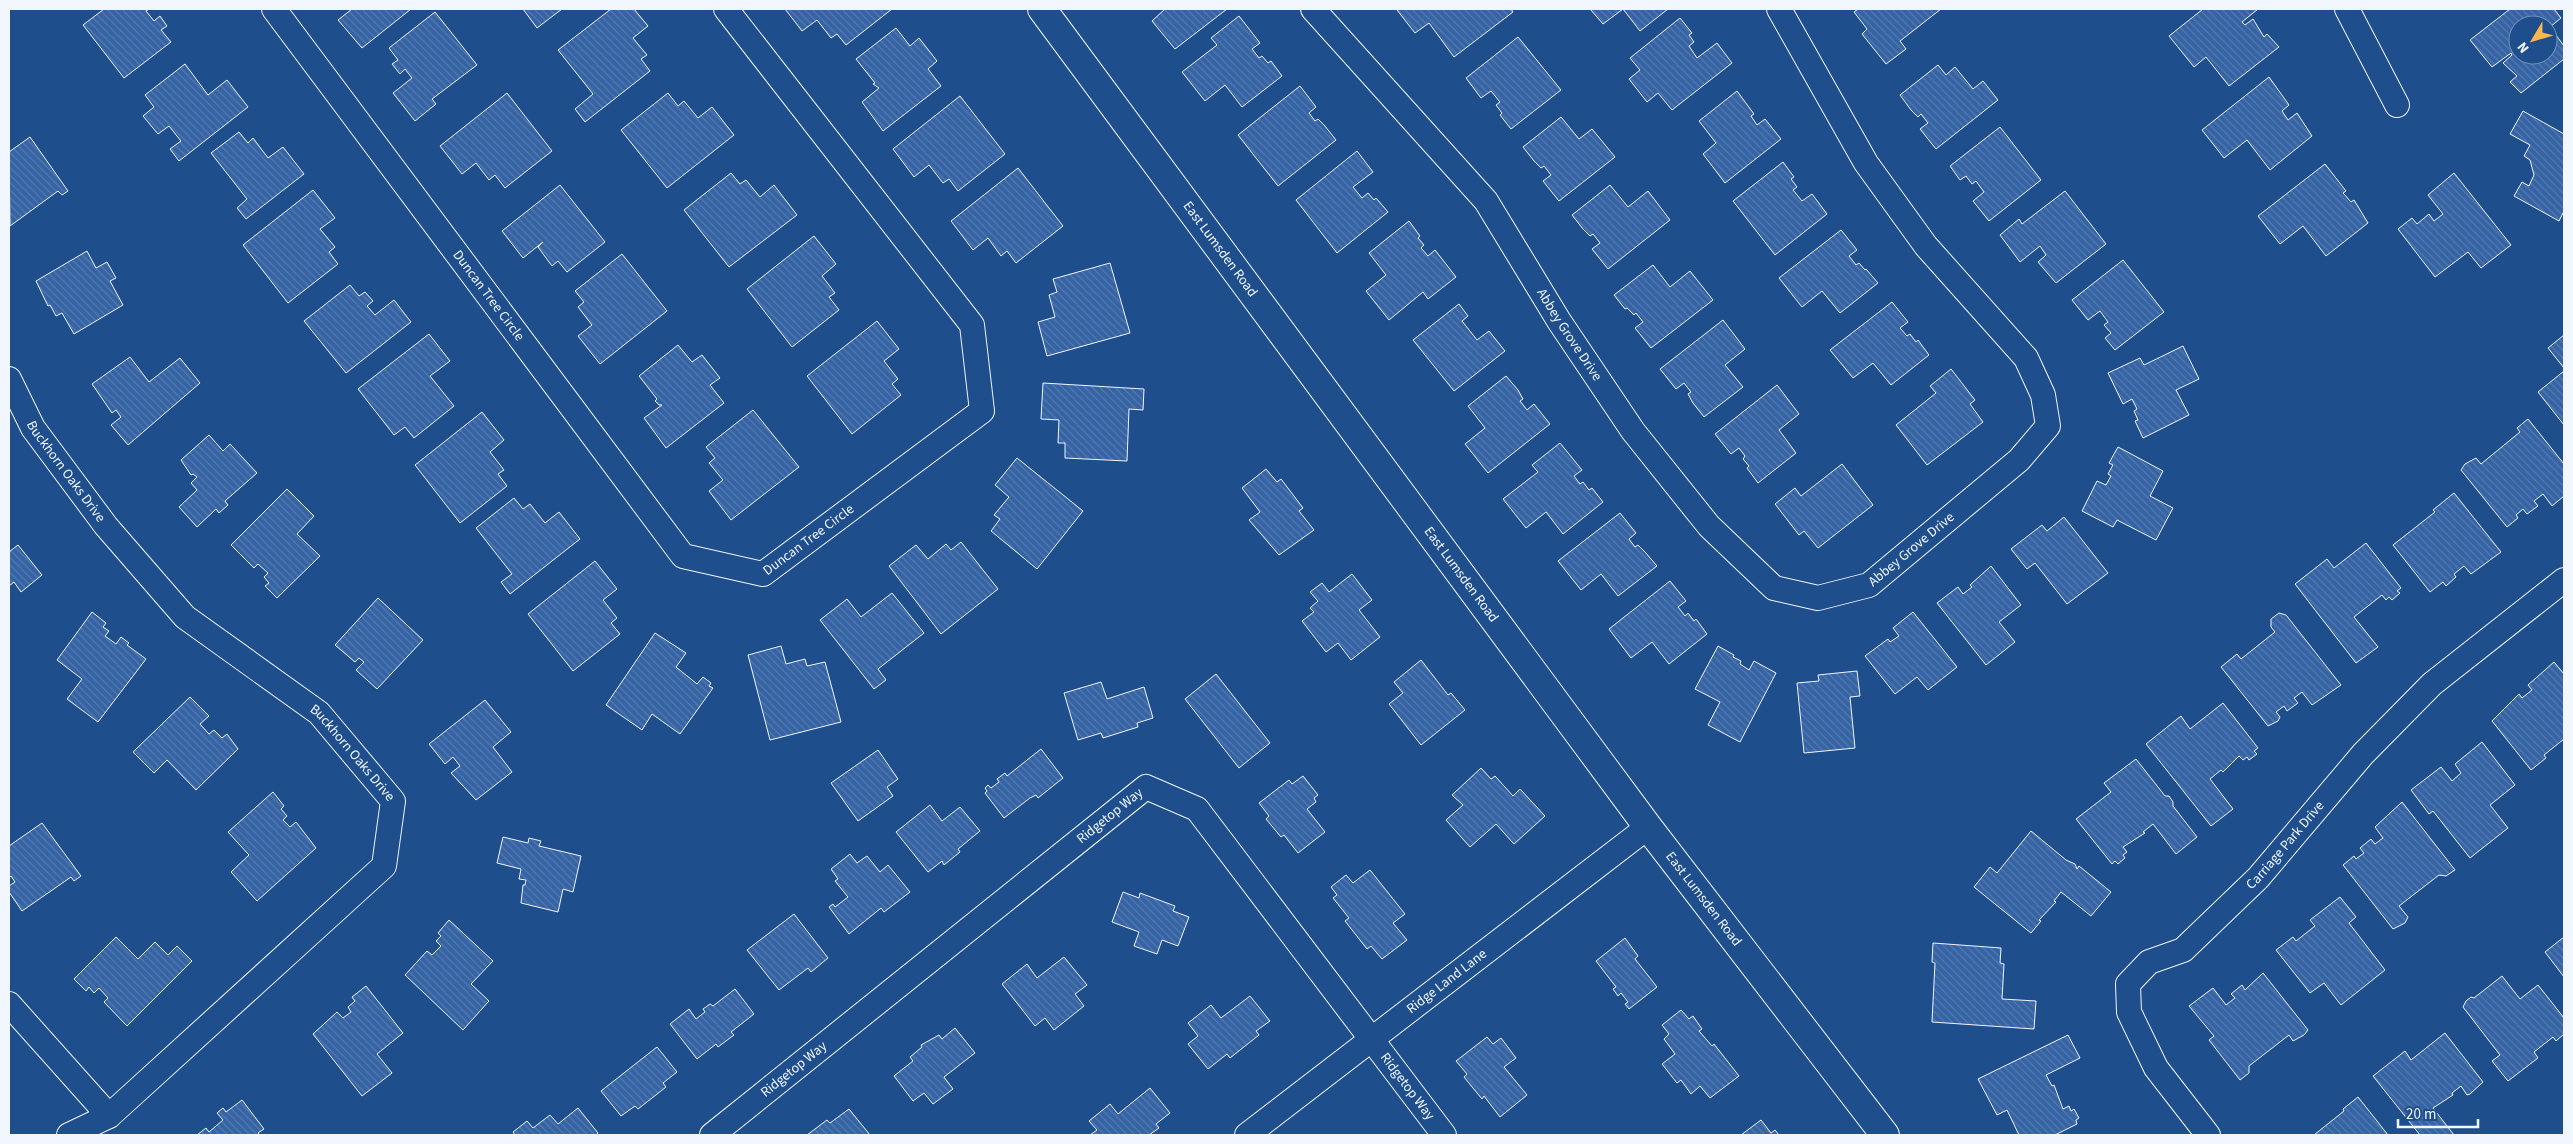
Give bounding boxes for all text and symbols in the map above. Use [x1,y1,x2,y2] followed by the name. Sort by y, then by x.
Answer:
[2508,15,2558,65] north arrow
[2513,38,2534,57] text: N
[1178,197,1262,301] street label: East Lumsden Road
[448,246,529,345] street label: Duncan Tree Circle
[1532,285,1607,385] street label: Abbey Grove Drive
[21,418,110,527] street label: Buckhorn Oaks Drive
[759,499,858,581] street label: Duncan Tree Circle
[1864,508,1959,592] street label: Abbey Grove Drive
[1419,523,1503,627] street label: East Lumsden Road
[306,700,399,806] street label: Buckhorn Oaks Drive
[1072,783,1148,849] street label: Ridgetop Way
[2242,797,2329,894] street label: Carriage Park Drive
[1661,848,1746,951] street label: East Lumsden Road
[1403,944,1491,1019] street label: Ridge Land Lane
[756,1036,832,1102] street label: Ridgetop Way
[1375,1049,1440,1125] street label: Ridgetop Way
[2398,1096,2478,1128] scale bar
[2406,1104,2436,1125] text: 20 m

